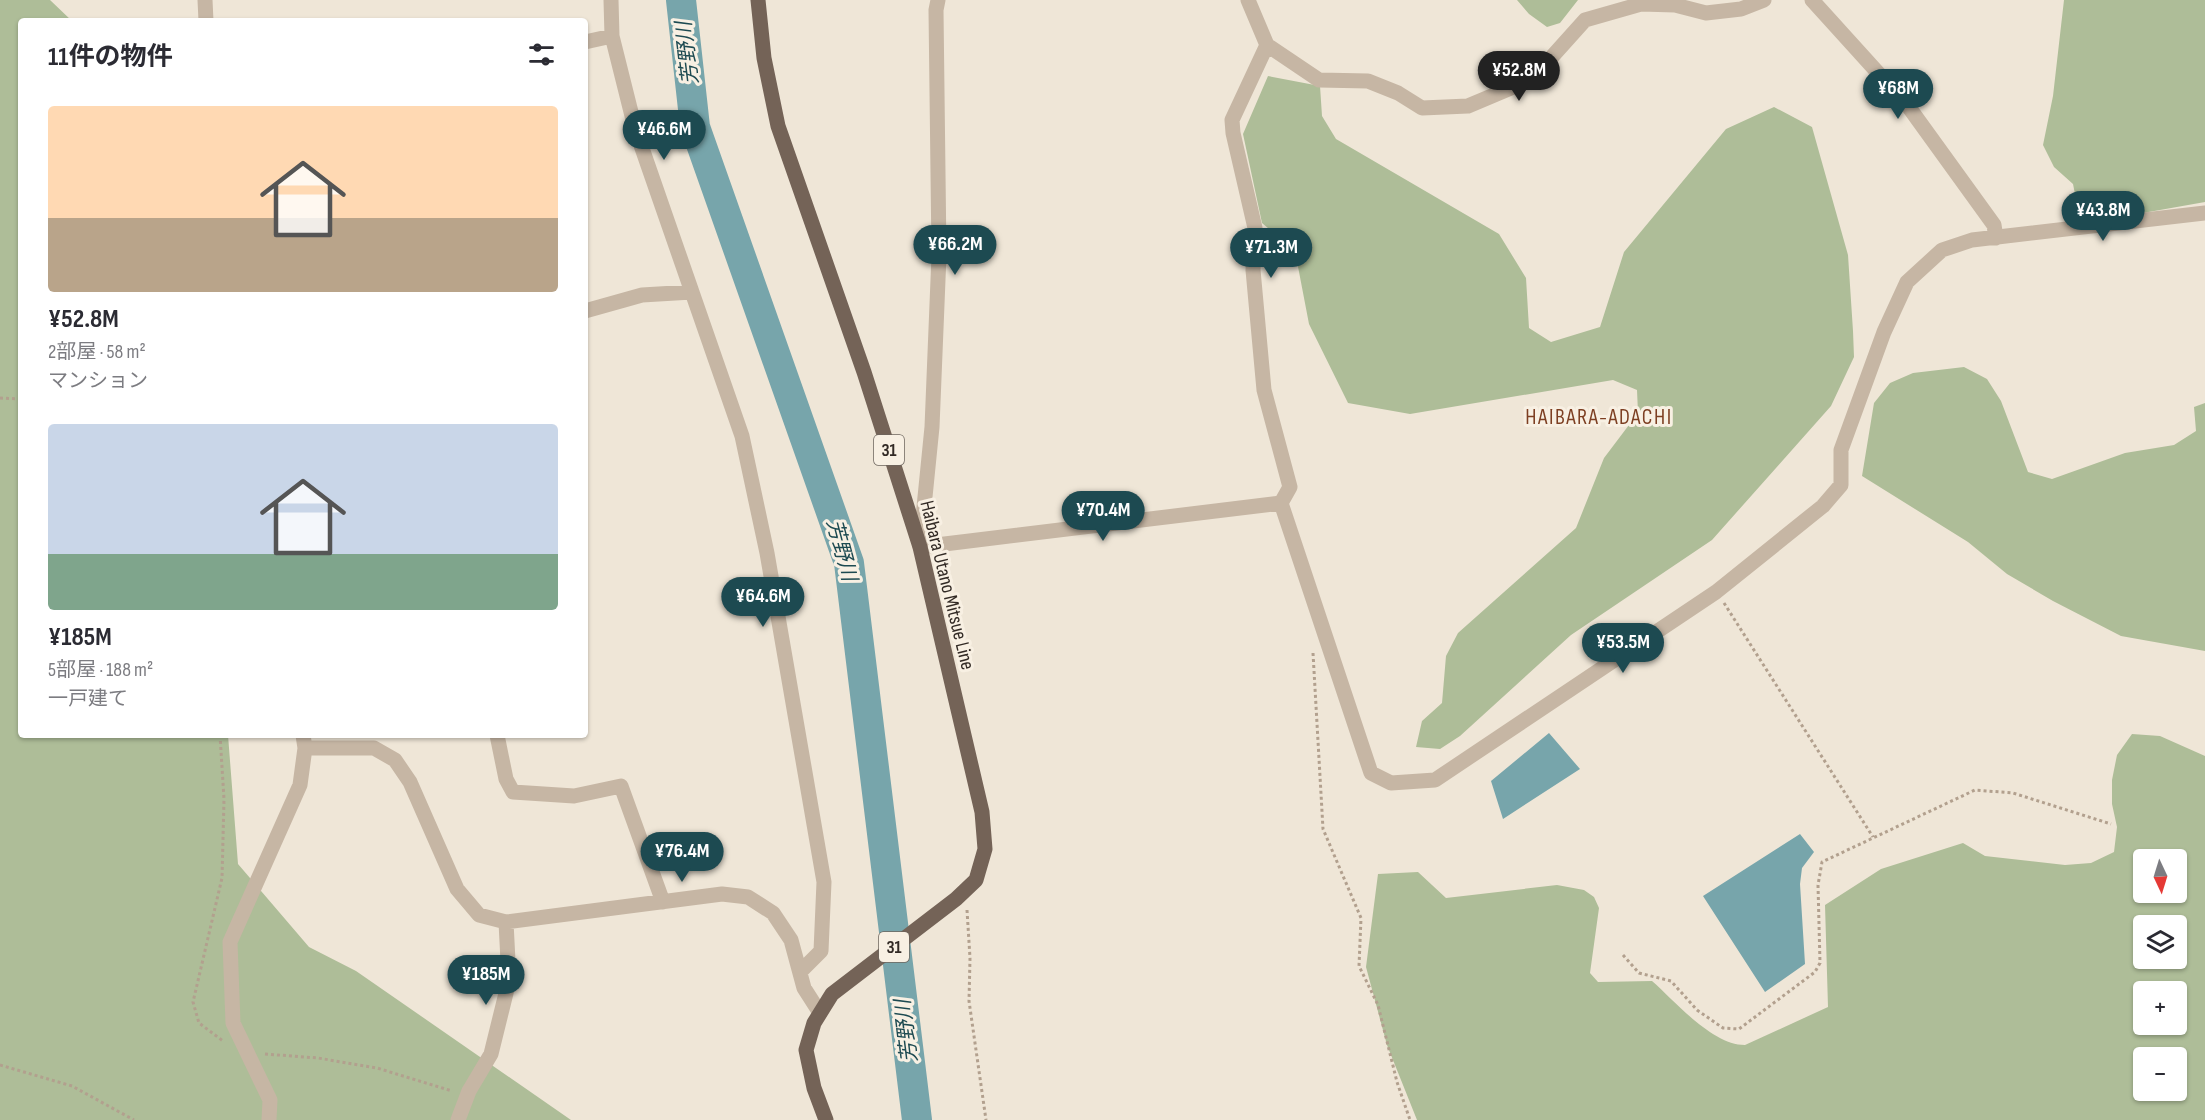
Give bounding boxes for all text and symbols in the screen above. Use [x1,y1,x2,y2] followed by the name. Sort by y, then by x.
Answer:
[671,18,704,86] water label: 芳野川
[525,38,558,71] icon: filters
[48,42,172,73] text: 11件の物件
[1470,51,1568,102] pin: ¥52.8M
[1492,58,1546,82] text: ¥52.8M
[1862,69,1934,120] pin: ¥68M
[1877,76,1919,100] text: ¥68M
[615,110,713,161] pin: ¥46.6M
[637,117,691,141] text: ¥46.6M
[249,145,357,253] icon: home
[2054,191,2152,242] pin: ¥43.8M
[2076,198,2130,222] text: ¥43.8M
[906,225,1004,276] pin: ¥66.2M
[1222,228,1320,279] pin: ¥71.3M
[927,232,983,256] text: ¥66.2M
[1244,235,1298,259] text: ¥71.3M
[48,304,119,335] text: ¥52.8M
[48,340,146,364] text: 2部屋 · 58 m²
[48,369,148,393] text: マンション
[1525,404,1673,431] district label: HAIBARA-ADACHI
[874,435,904,465] road number: 31
[249,463,357,571] icon: home
[1054,491,1152,542] pin: ¥70.4M
[914,498,980,672] street label: Haibara Utano Mitsue Line
[1076,498,1130,522] text: ¥70.4M
[821,516,862,586] water label: 芳野川
[714,577,812,628] pin: ¥64.6M
[735,584,791,608] text: ¥64.6M
[48,622,112,653] text: ¥185M
[1574,623,1672,674] pin: ¥53.5M
[1596,630,1650,654] text: ¥53.5M
[48,658,153,682] text: 5部屋 · 188 m²
[48,687,128,711] text: 一戸建て
[633,832,731,883] pin: ¥76.4M
[655,839,709,863] text: ¥76.4M
[2133,849,2187,903] north arrow
[2133,849,2187,1101] map controls
[2133,915,2187,969] button: layers
[879,932,909,962] road number: 31
[444,955,528,1006] pin: ¥185M
[462,962,510,986] text: ¥185M
[2133,981,2187,1035] button: +
[890,996,923,1064] water label: 芳野川
[2133,1047,2187,1101] button: −

